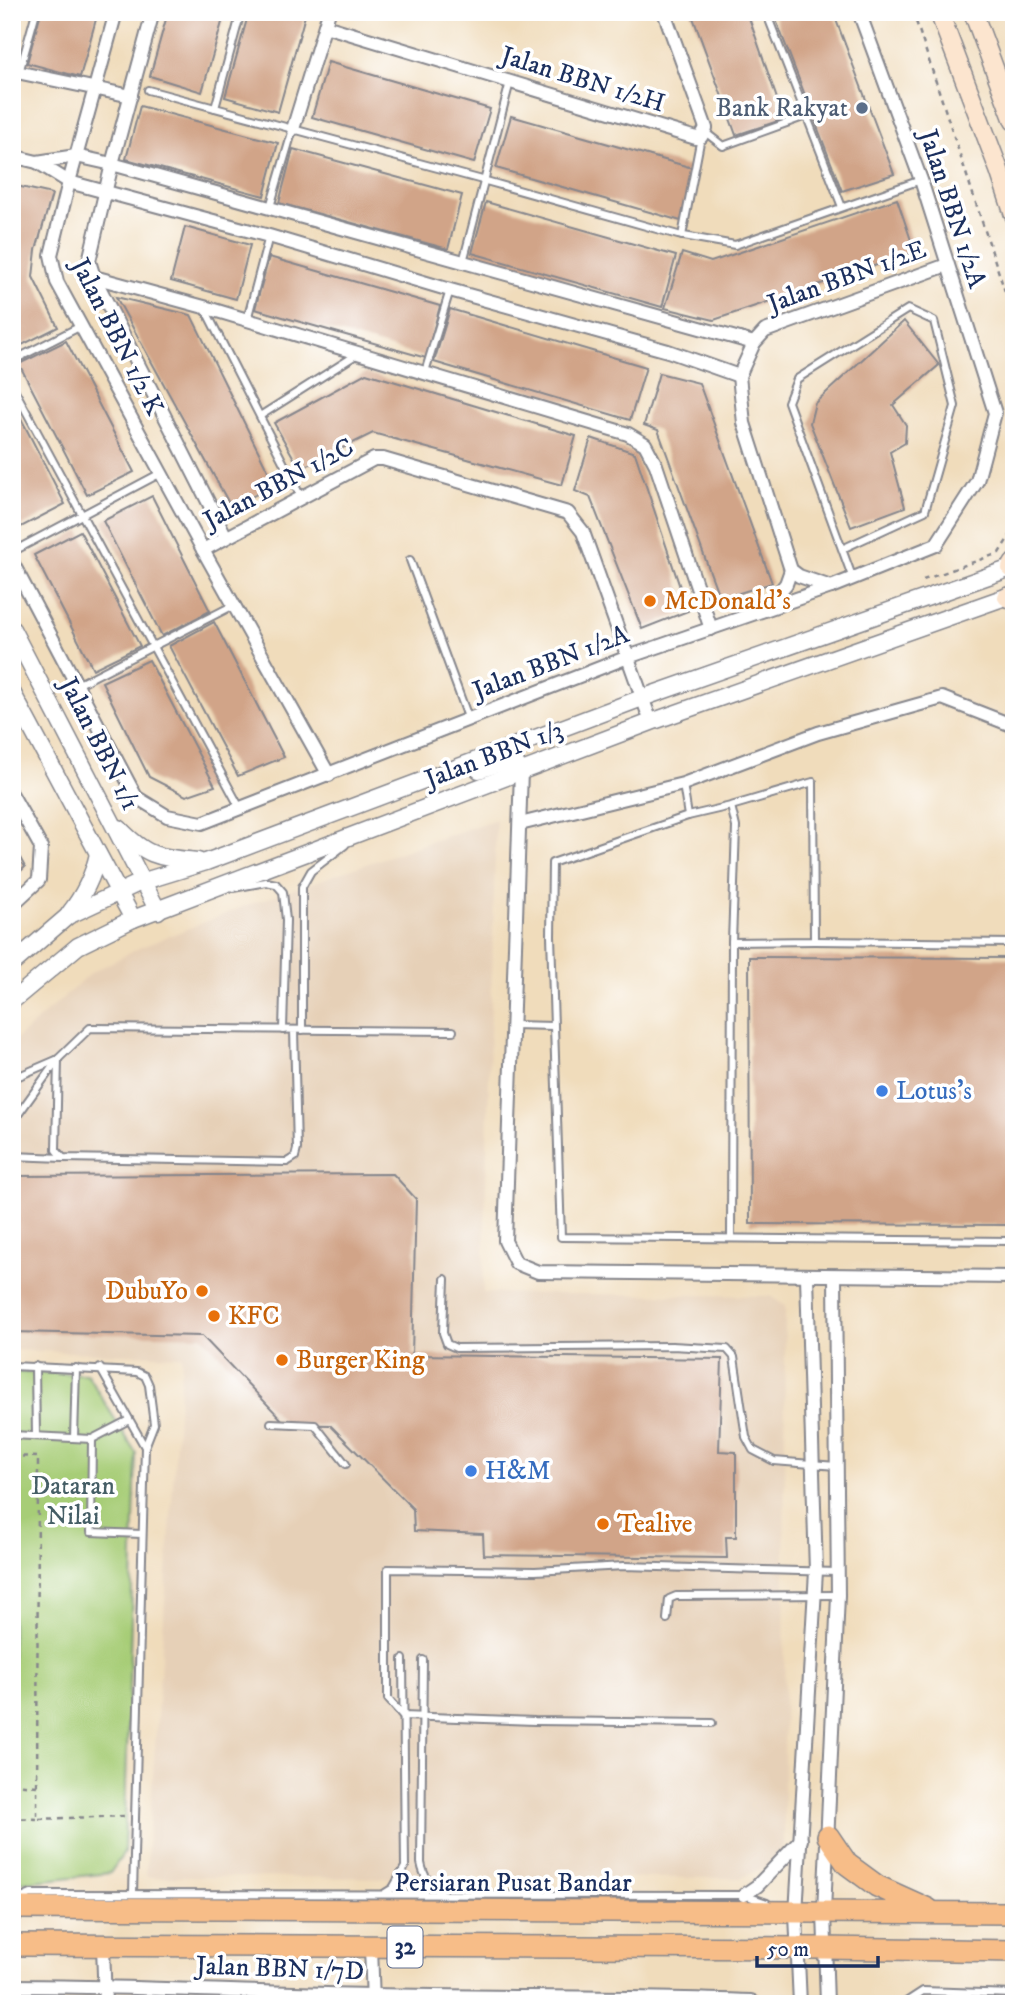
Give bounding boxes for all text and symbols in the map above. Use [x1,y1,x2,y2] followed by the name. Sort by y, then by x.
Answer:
[495,39,669,121] street label: Jalan BBN 1/2H
[716,92,848,125] place label: Bank Rakyat
[854,100,870,116] marker: Bank Rakyat
[910,124,993,293] street label: Jalan BBN 1/2A
[761,233,931,322] street label: Jalan BBN 1/2E
[62,251,171,422] street label: Jalan BBN 1/2 K
[197,431,360,538] street label: Jalan BBN 1/2C
[664,585,791,618] place label: McDonald's
[642,593,658,609] marker: McDonald's
[466,618,634,709] street label: Jalan BBN 1/2A
[51,670,147,816] street label: Jalan BBN 1/1
[419,714,568,797] street label: Jalan BBN 1/3
[896,1075,972,1108] place label: Lotus's
[874,1083,890,1099] marker: Lotus's
[105,1275,188,1308] place label: DubuYo
[194,1283,210,1299] marker: DubuYo
[228,1300,280,1333] place label: KFC
[206,1308,222,1324] marker: KFC
[296,1344,425,1377] place label: Burger King
[274,1352,290,1368] marker: Burger King
[485,1455,551,1488] place label: H&M
[463,1463,479,1479] marker: H&M
[31,1470,115,1533] park label: Dataran Nilai
[617,1508,693,1541] place label: Tealive
[595,1516,611,1532] marker: Tealive
[394,1867,632,1900] street label: Persiaran Pusat Bandar
[757,1925,877,1969] scale bar
[388,1926,422,1968] road number: 32
[767,1937,809,1963] text: 50 m
[193,1950,365,1988] street label: Jalan BBN 1/7D

